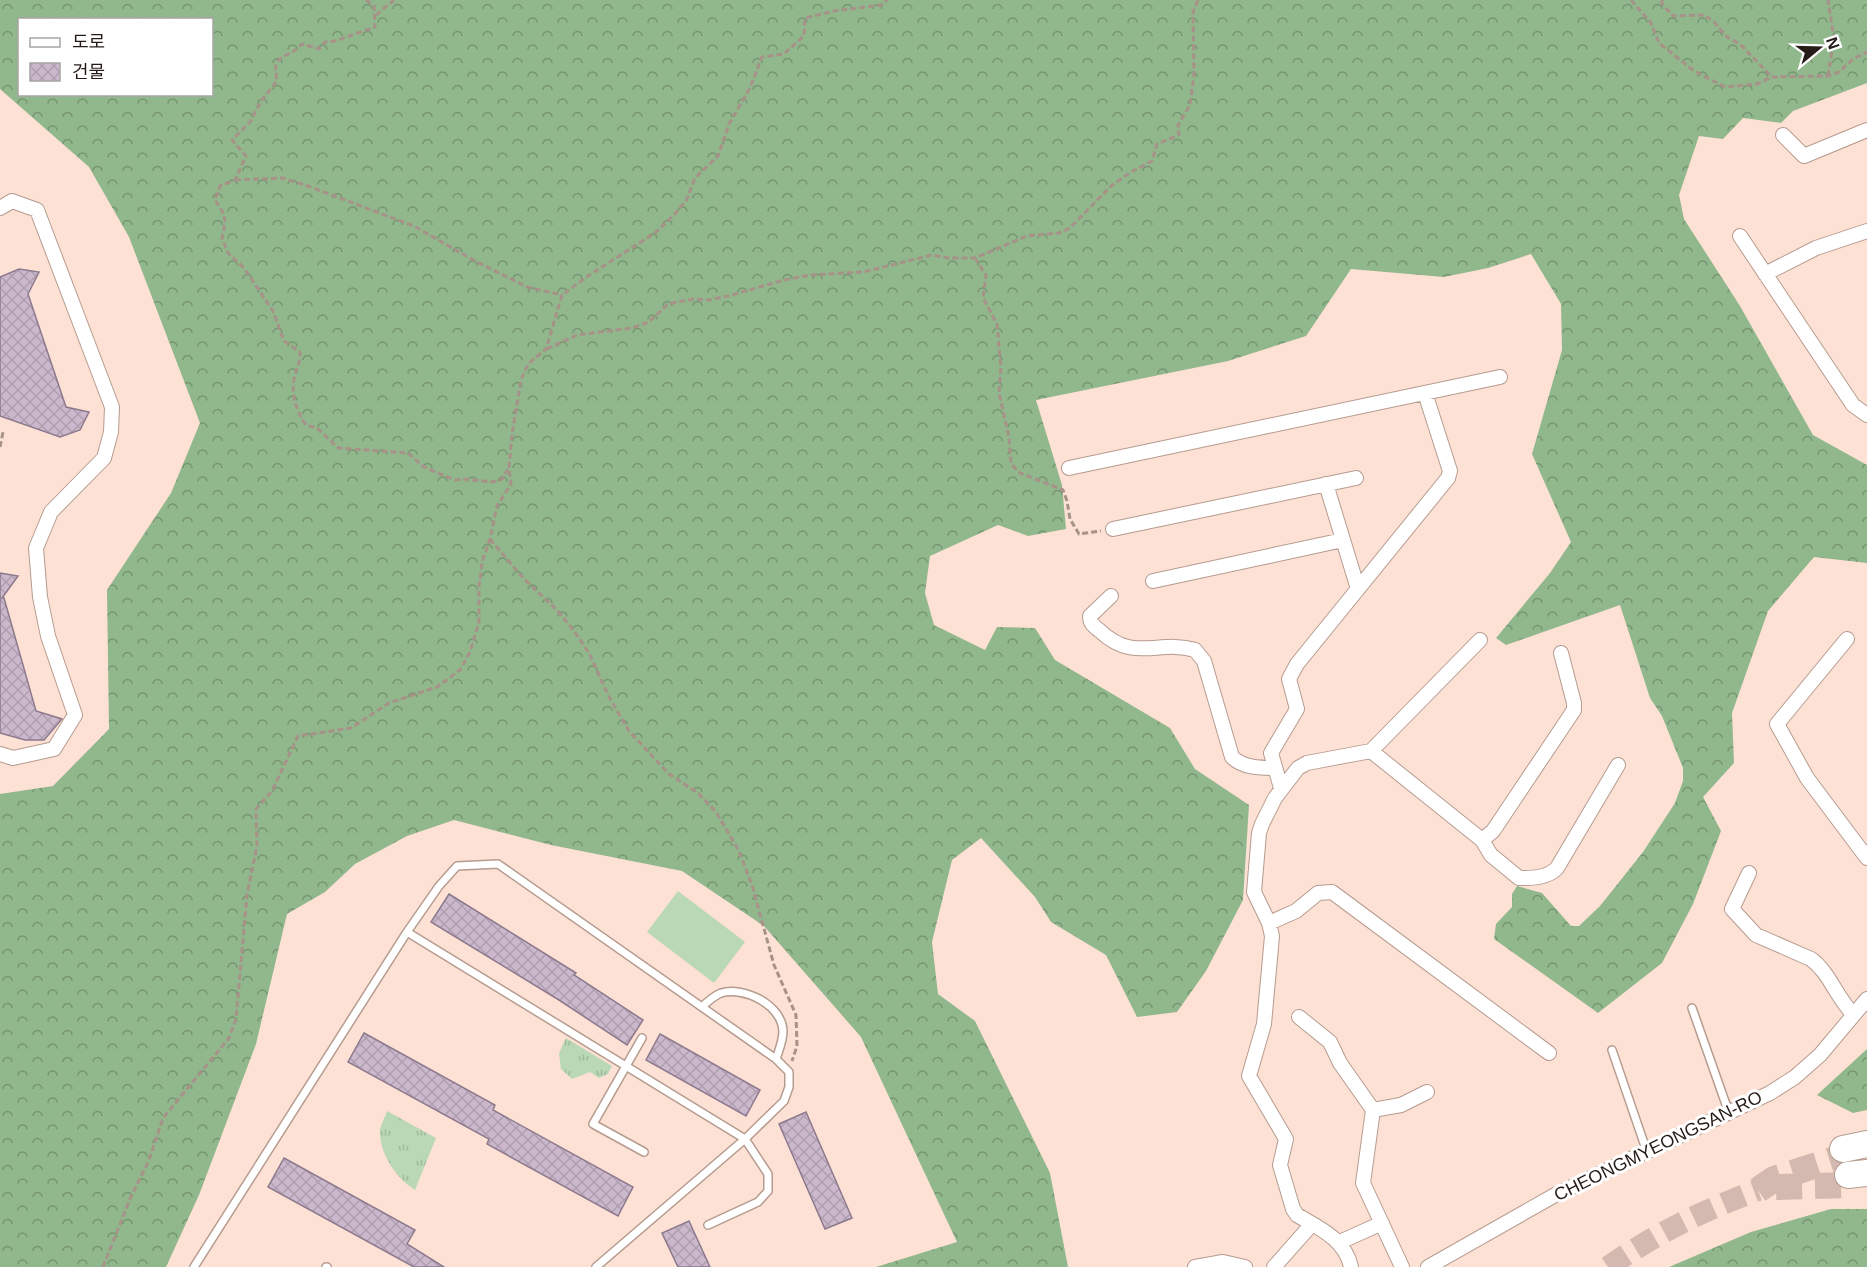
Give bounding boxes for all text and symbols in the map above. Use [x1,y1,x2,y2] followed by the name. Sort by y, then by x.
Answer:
[18,18,213,96] legend
[1789,18,1849,78] north arrow
[72,32,105,52] text: 도로
[1823,35,1843,52] text: N
[72,62,105,82] text: 건물
[1551,1087,1765,1205] street label: CHEONGMYEONGSAN-RO

